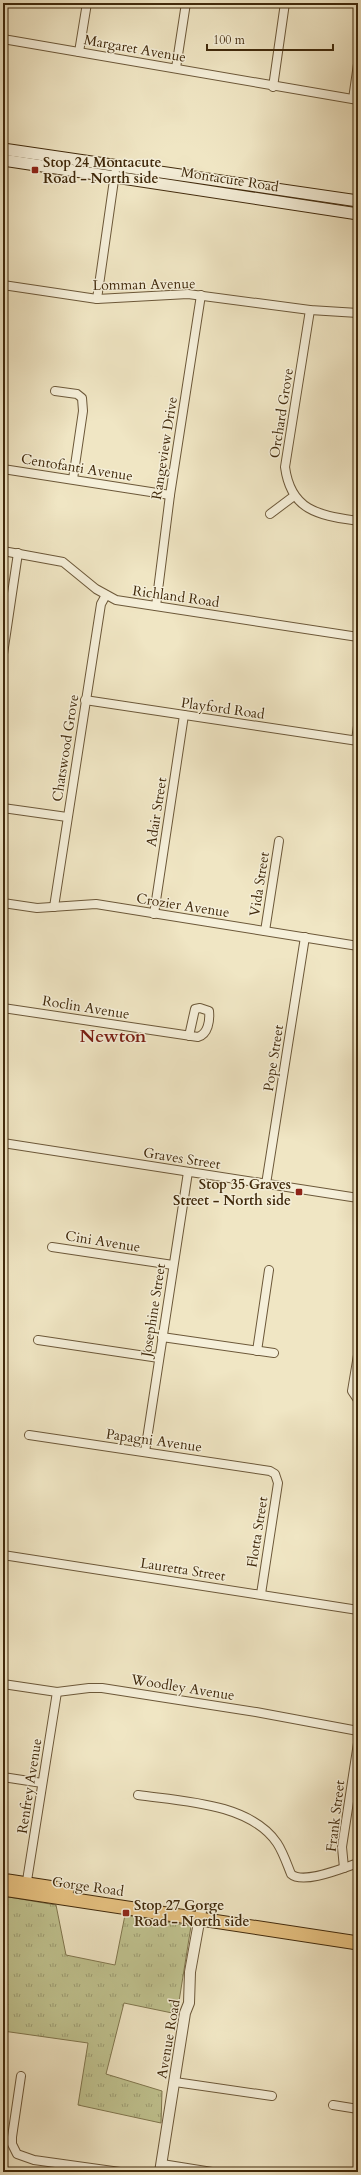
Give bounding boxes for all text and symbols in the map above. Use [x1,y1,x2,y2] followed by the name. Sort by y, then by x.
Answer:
[207,26,333,52] scale bar
[82,30,187,67] street label: Margaret Avenue
[213,32,246,48] text: 100 m
[43,153,161,188] place label: Stop 24 Montacute Road - North side
[180,162,281,197] street label: Montacute Road
[30,165,40,175] marker: Stop 24 Montacute Road - North side
[92,274,196,295] street label: Lomman Avenue
[265,367,298,459] street label: Orchard Grove
[147,395,182,501] street label: Rangeview Drive
[20,449,134,486] street label: Centofanti Avenue
[131,581,221,612] street label: Richland Road
[48,693,83,803] street label: Chatswood Grove
[180,693,266,724] street label: Playford Road
[142,775,171,848] street label: Adair Street
[245,850,274,918] street label: Vida Street
[135,889,231,922] street label: Crozier Avenue
[41,991,131,1024] street label: Roclin Avenue
[259,1023,288,1093] street label: Pope Street
[80,1024,147,1049] district label: Newton
[142,1143,222,1174] street label: Graves Street
[173,1175,291,1210] place label: Stop 35 Graves Street - North side
[294,1187,304,1197] marker: Stop 35 Graves Street - North side
[64,1226,142,1257] street label: Cini Avenue
[136,1262,170,1360] street label: Josephine Street
[105,1424,203,1457] street label: Papagni Avenue
[243,1495,273,1569] street label: Flotta Street
[139,1553,227,1586] street label: Lauretta Street
[129,1670,236,1705] street label: Woodley Avenue
[13,1737,46,1835] street label: Renfrey Avenue
[322,1779,349,1853] street label: Frank Street
[51,1872,126,1901] street label: Gorge Road
[134,1896,249,1931] place label: Stop 27 Gorge Road - North side
[121,1908,131,1918] marker: Stop 27 Gorge Road - North side
[152,1998,185,2080] street label: Avenue Road

